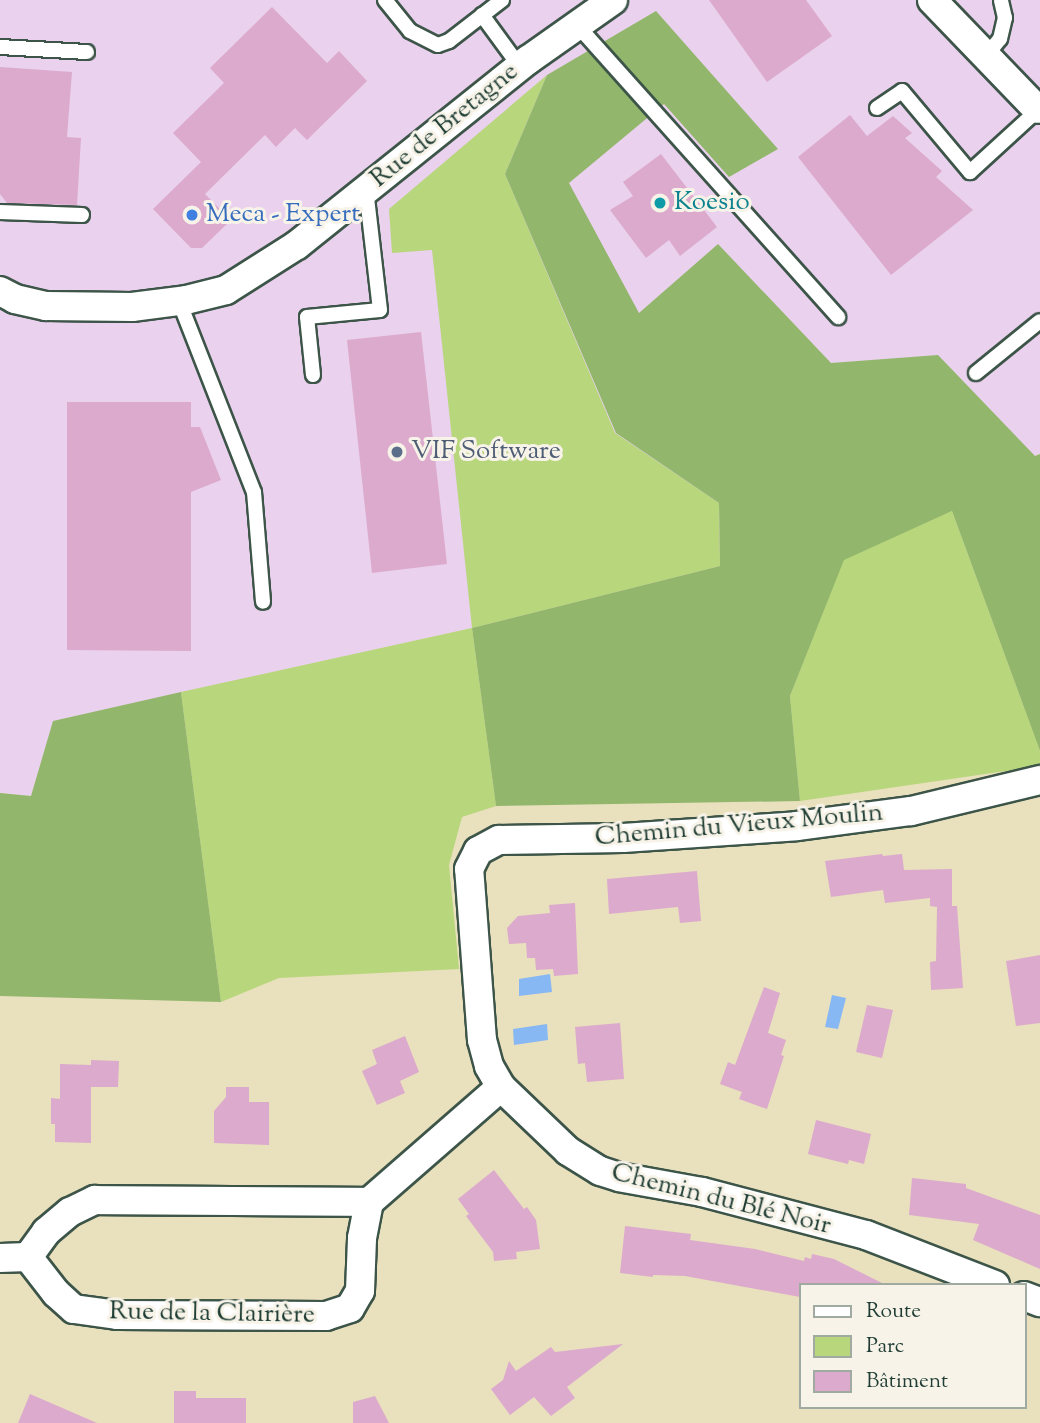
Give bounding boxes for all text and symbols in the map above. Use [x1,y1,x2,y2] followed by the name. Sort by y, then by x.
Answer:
[365,57,525,195] street label: Rue de Bretagne
[674,187,750,219] place label: Koesio
[652,195,668,211] marker: Koesio
[206,199,360,231] place label: Meca - Expert
[184,207,200,223] marker: Meca - Expert
[411,436,561,468] place label: VIF Software
[389,444,405,460] marker: VIF Software
[594,798,884,854] street label: Chemin du Vieux Moulin
[608,1158,834,1242] street label: Chemin du Blé Noir
[799,1283,1026,1409] legend
[109,1297,315,1331] street label: Rue de la Clairière
[866,1297,921,1327] text: Route
[866,1332,904,1362] text: Parc
[866,1367,948,1397] text: Bâtiment

